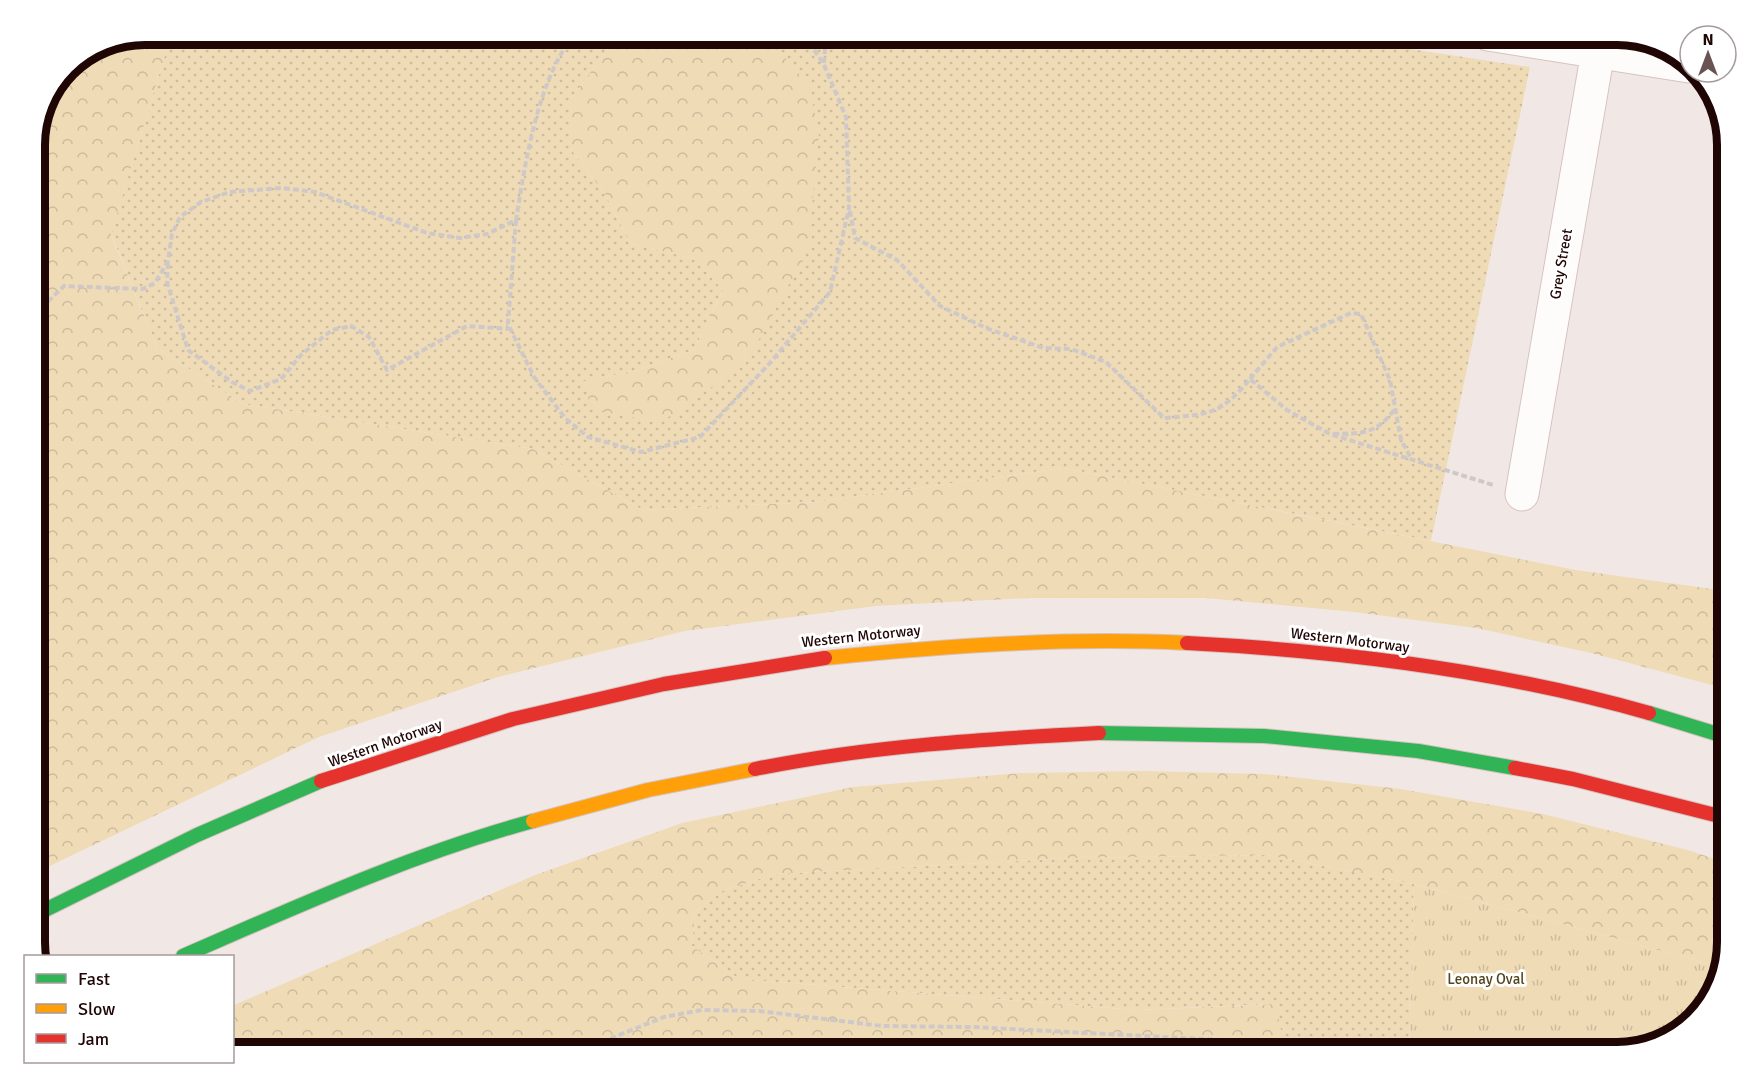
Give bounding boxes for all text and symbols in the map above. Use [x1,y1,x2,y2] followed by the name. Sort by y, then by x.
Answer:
[1678,24,1738,84] north arrow
[1702,30,1714,50] text: N
[1546,227,1576,301] street label: Grey Street
[801,621,921,651] street label: Western Motorway
[1290,624,1410,656] street label: Western Motorway
[326,715,444,771] street label: Western Motorway
[24,955,234,1063] legend
[78,968,110,990] text: Fast
[1447,970,1525,988] park label: Leonay Oval
[78,998,115,1020] text: Slow
[78,1028,109,1050] text: Jam

